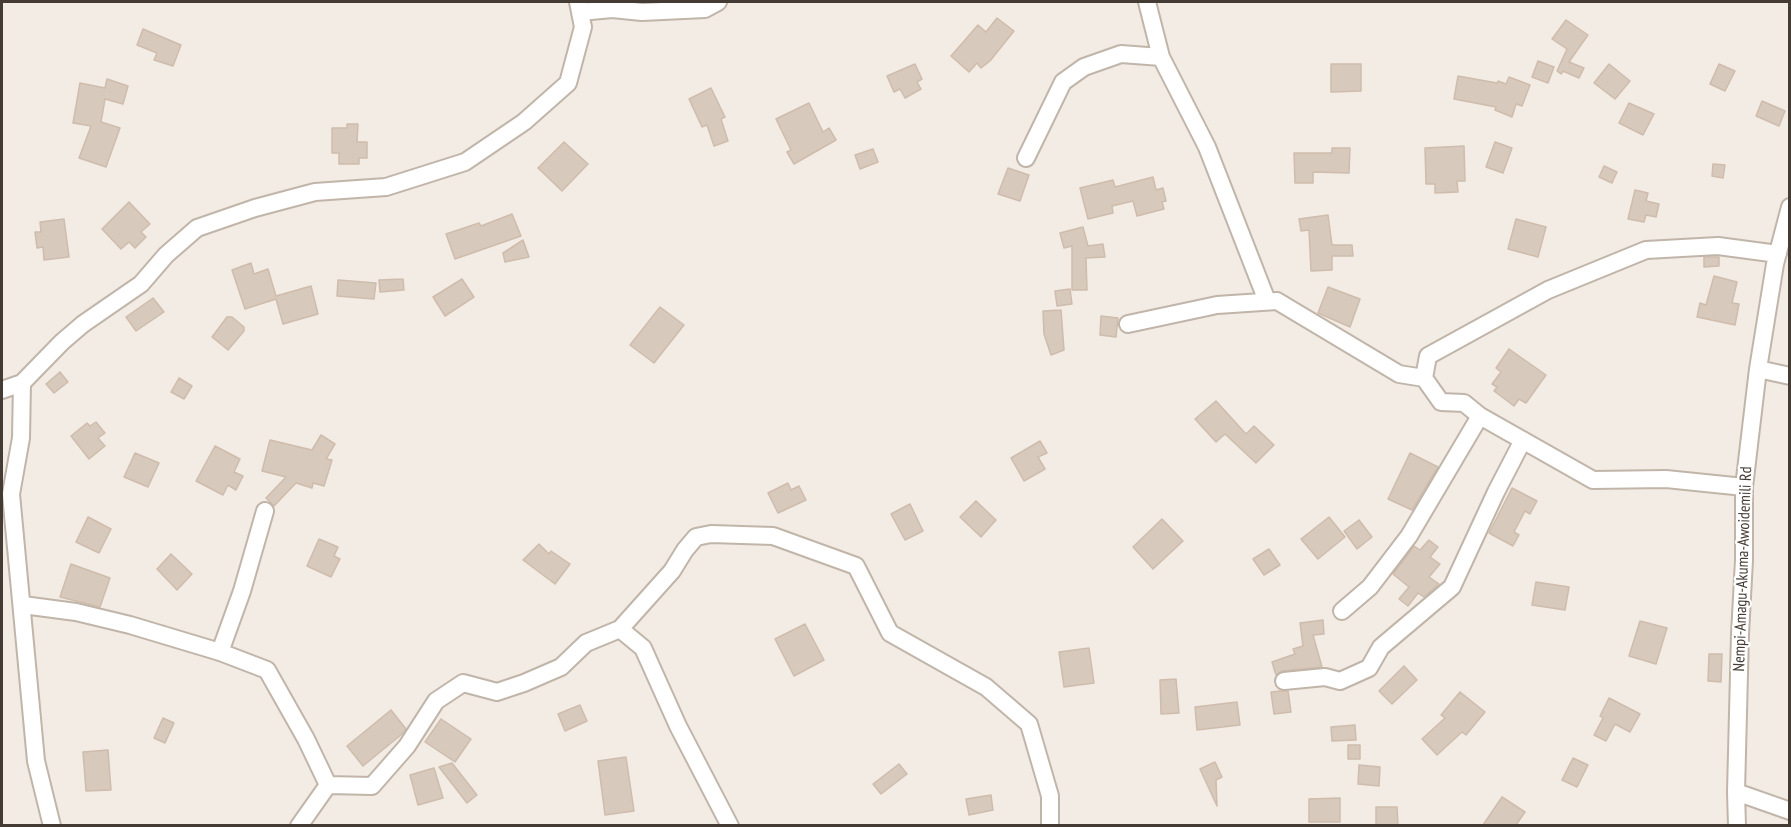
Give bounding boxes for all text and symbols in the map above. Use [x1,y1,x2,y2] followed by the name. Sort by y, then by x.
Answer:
[1730,466,1756,672] street label: Nempi-Amagu-Akuma-Awoidemili Rd

